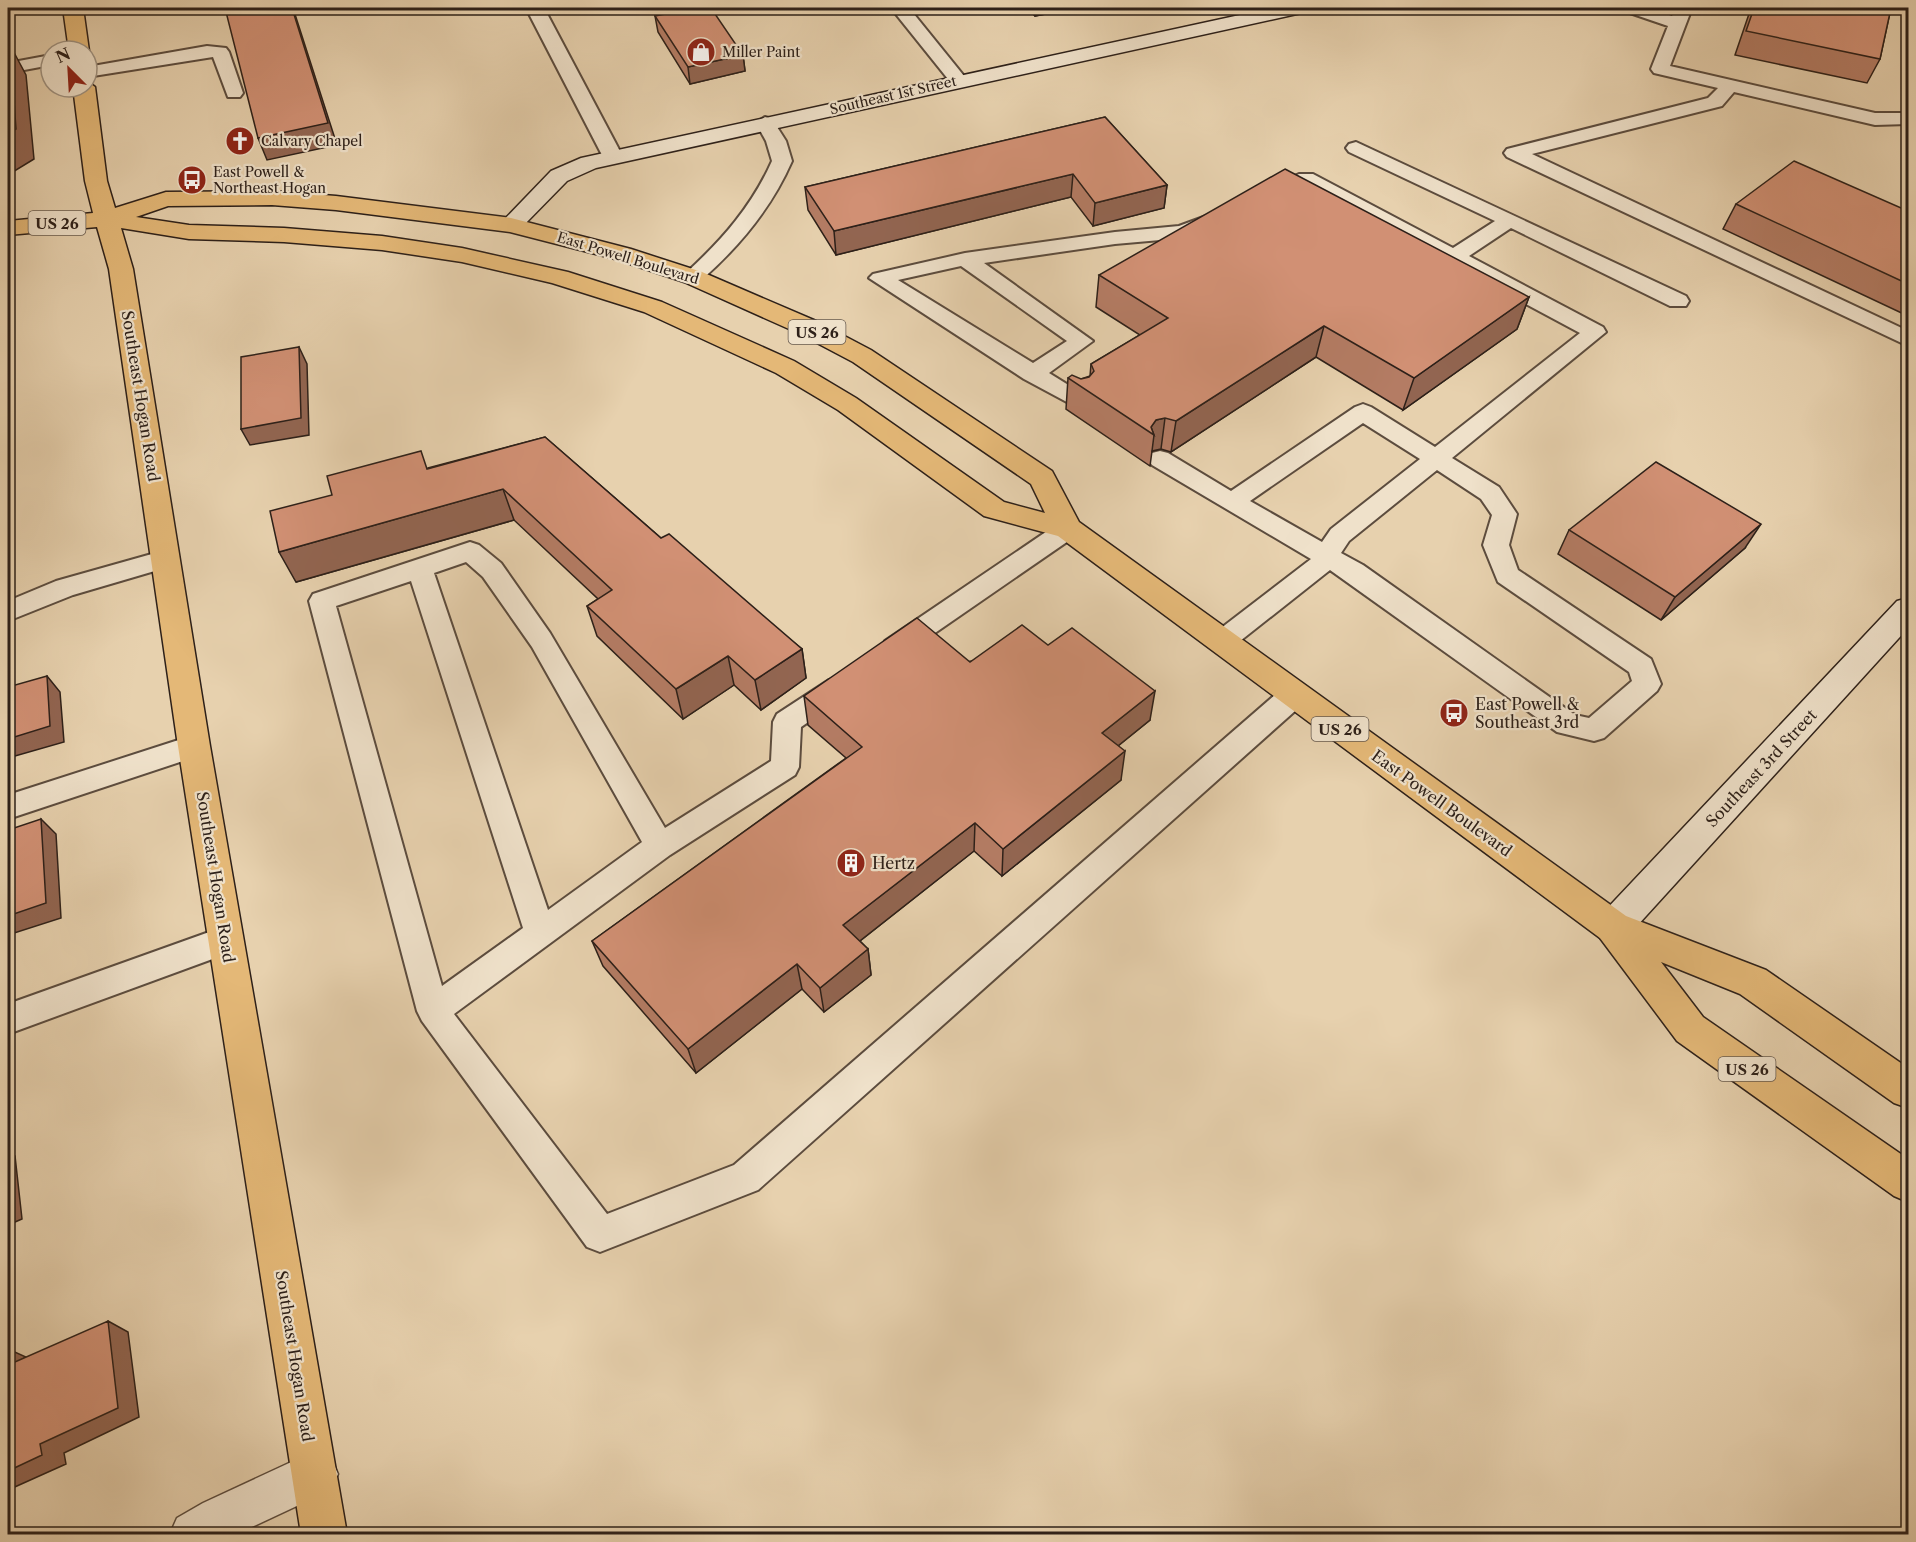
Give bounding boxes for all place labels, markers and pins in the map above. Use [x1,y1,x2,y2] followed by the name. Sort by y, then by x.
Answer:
[685,36,717,68] shop icon: Miller Paint
[722,43,800,61] place label: Miller Paint
[224,125,256,157] church icon: Calvary Chapel
[261,132,362,150] place label: Calvary Chapel
[213,163,326,197] place label: East Powell & Northeast Hogan
[176,164,208,196] bus stop icon: East Powell & Northeast Hogan
[1475,694,1579,732] place label: East Powell & Southeast 3rd
[1438,697,1470,729] bus stop icon: East Powell & Southeast 3rd
[835,847,867,879] building icon: Hertz
[872,853,915,873] place label: Hertz

